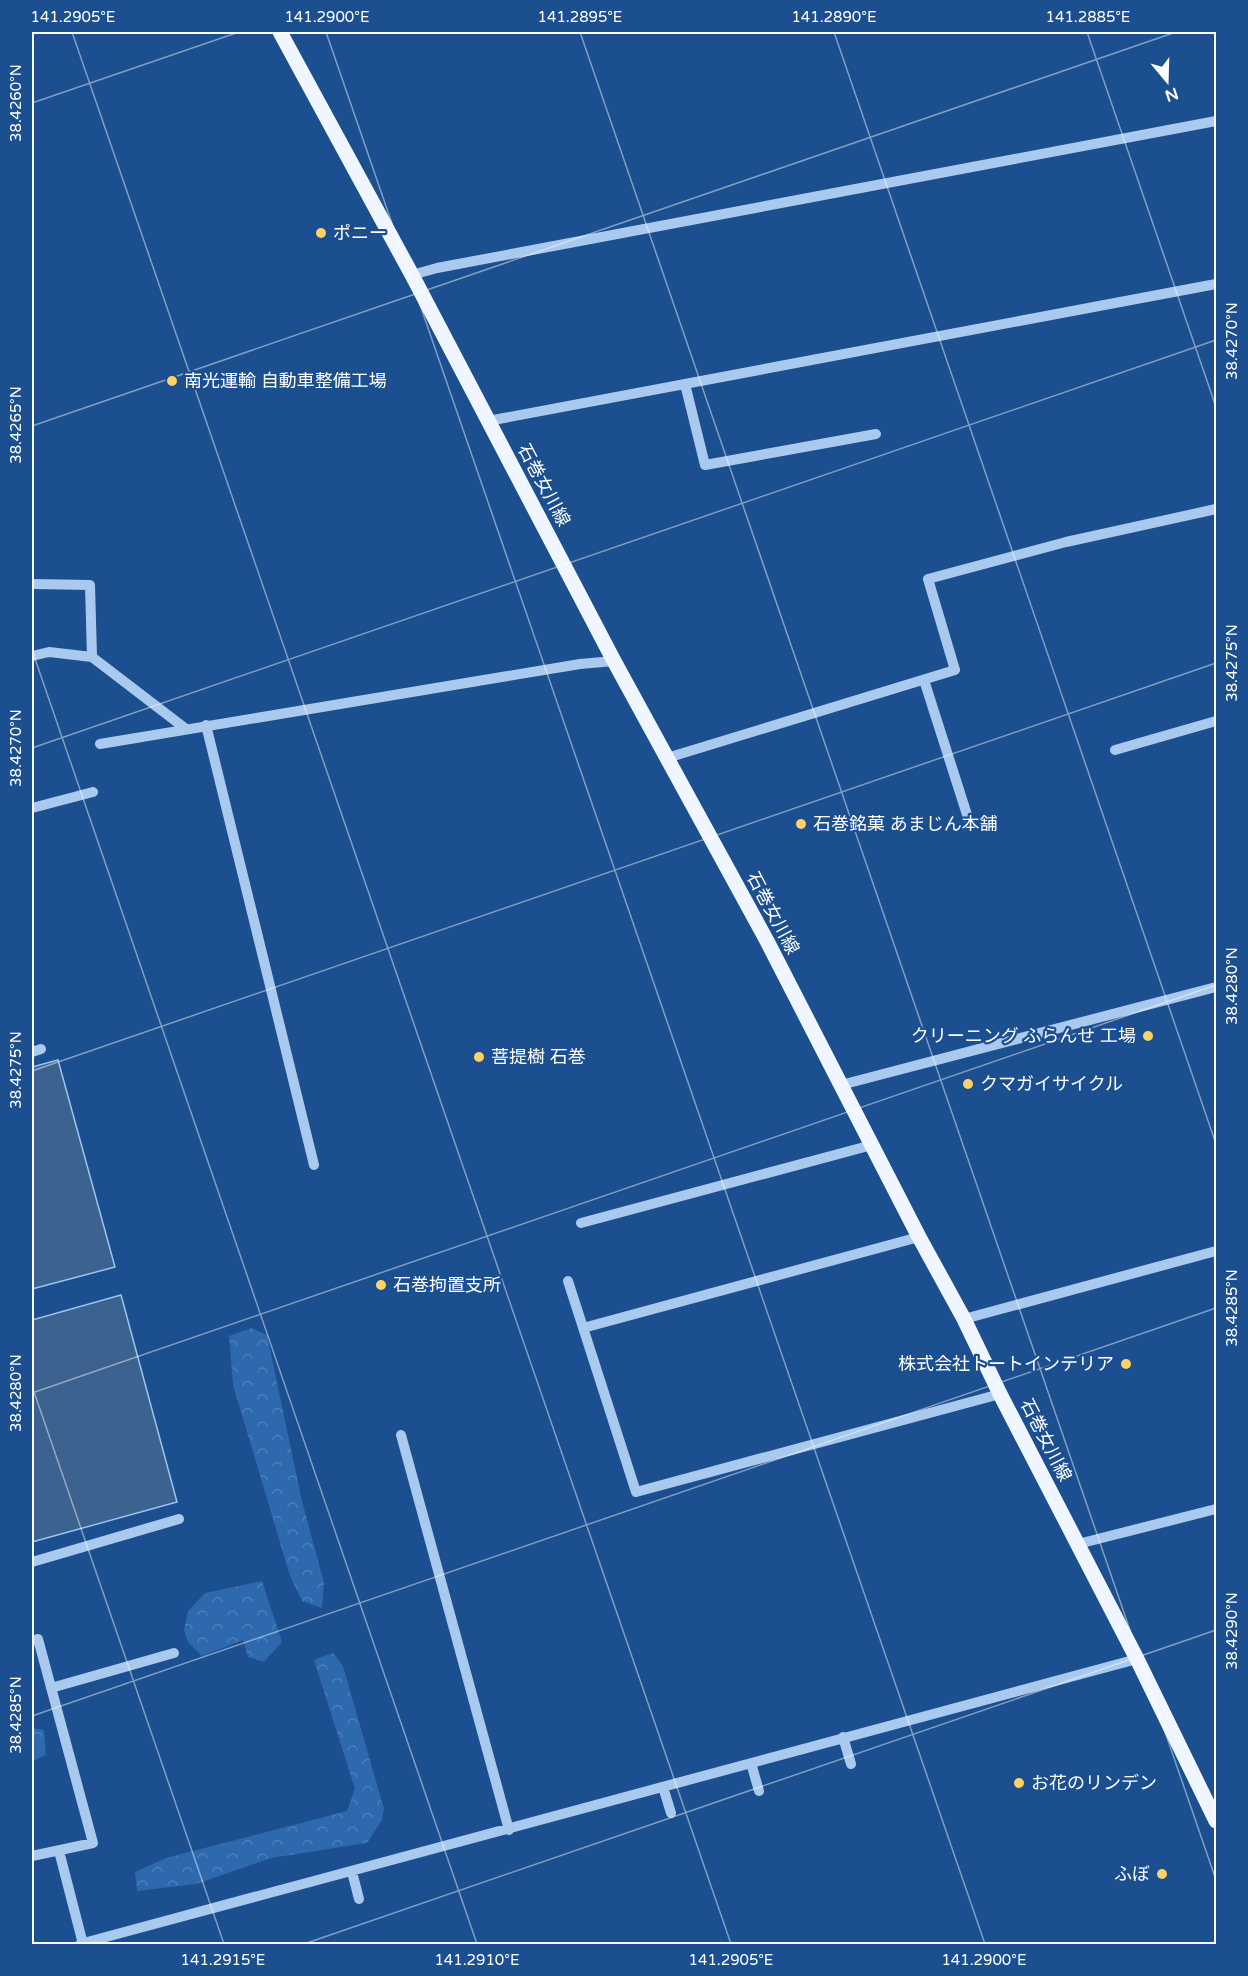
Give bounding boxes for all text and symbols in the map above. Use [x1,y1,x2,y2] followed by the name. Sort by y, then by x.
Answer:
[31,8,115,26] text: 141.2905°E
[284,8,370,26] text: 141.2900°E
[538,8,622,26] text: 141.2895°E
[791,8,877,26] text: 141.2890°E
[1046,8,1130,26] text: 141.2885°E
[1137,51,1197,111] north arrow
[7,64,25,142] text: 38.4260°N
[1162,83,1181,106] text: N
[333,222,387,244] place label: ポニー
[314,226,328,240] marker: ポニー
[1223,302,1241,380] text: 38.4270°N
[184,370,387,392] place label: 南光運輸 自動車整備工場
[165,374,179,388] marker: 南光運輸 自動車整備工場
[7,386,25,464] text: 38.4265°N
[513,440,575,530] street label: 石巻女川線
[1223,624,1241,702] text: 38.4275°N
[7,709,25,787] text: 38.4270°N
[813,813,998,835] place label: 石巻銘菓 あまじん本舗
[794,817,808,831] marker: 石巻銘菓 あまじん本舗
[742,868,804,958] street label: 石巻女川線
[1223,947,1241,1025] text: 38.4280°N
[911,1025,1136,1047] place label: クリーニング ふらんせ 工場
[1141,1029,1155,1043] marker: クリーニング ふらんせ 工場
[7,1031,25,1109] text: 38.4275°N
[491,1046,586,1068] place label: 菩提樹 石巻
[472,1050,486,1064] marker: 菩提樹 石巻
[980,1073,1123,1095] place label: クマガイサイクル
[961,1077,975,1091] marker: クマガイサイクル
[1223,1269,1241,1347] text: 38.4285°N
[393,1274,501,1296] place label: 石巻拘置支所
[374,1278,388,1292] marker: 石巻拘置支所
[898,1353,1114,1375] place label: 株式会社トートインテリア
[7,1354,25,1432] text: 38.4280°N
[1119,1357,1133,1371] marker: 株式会社トートインテリア
[1016,1395,1076,1485] street label: 石巻女川線
[1223,1592,1241,1670] text: 38.4290°N
[7,1676,25,1754] text: 38.4285°N
[1031,1772,1157,1794] place label: お花のリンデン
[1012,1776,1026,1790] marker: お花のリンデン
[1114,1863,1150,1885] place label: ふぼ
[1155,1867,1169,1881] marker: ふぼ
[181,1951,265,1969] text: 141.2915°E
[434,1951,520,1969] text: 141.2910°E
[689,1951,773,1969] text: 141.2905°E
[941,1951,1027,1969] text: 141.2900°E

